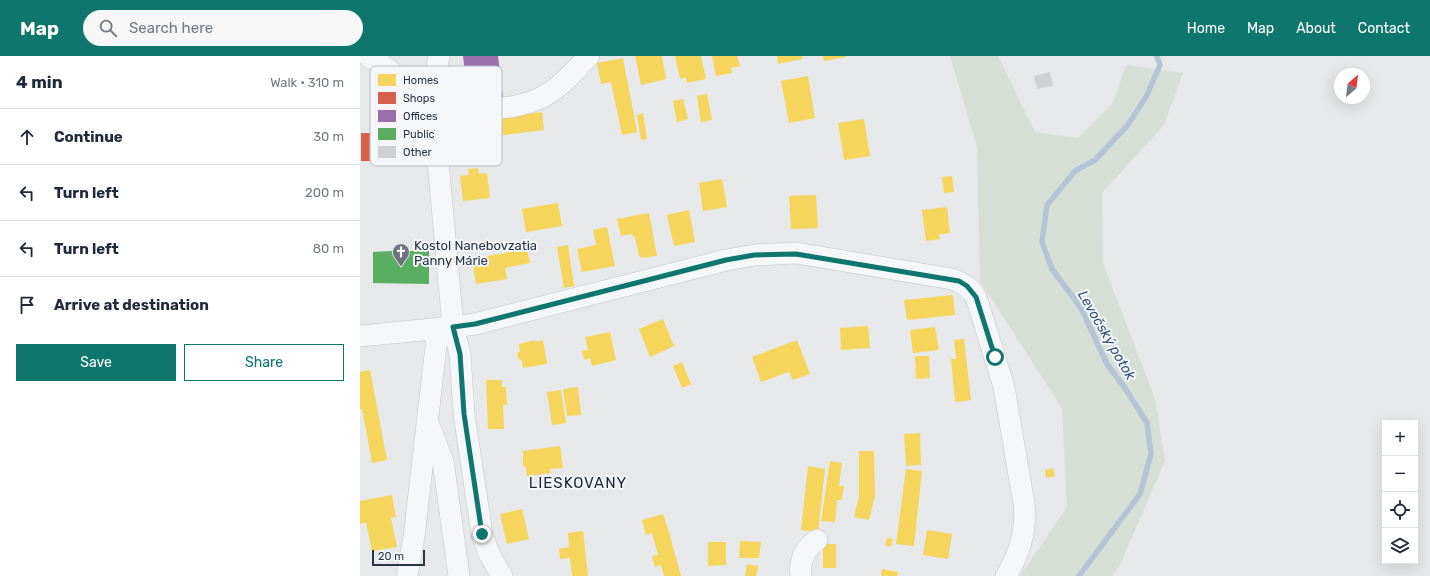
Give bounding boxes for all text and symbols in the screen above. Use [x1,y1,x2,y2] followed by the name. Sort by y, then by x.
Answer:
[83,10,363,46] search box
[20,17,59,40] text: Map
[97,17,119,39] icon: search
[129,19,213,37] text: Search here
[1187,20,1225,37] text: Home
[1247,20,1274,37] text: Map
[1296,20,1336,37] text: About
[1358,20,1410,37] text: Contact
[370,66,502,166] legend
[1334,68,1370,104] north arrow
[16,72,63,92] text: 4 min
[403,74,439,87] text: Homes
[270,75,344,90] text: Walk · 310 m
[403,92,435,105] text: Shops
[403,110,438,123] text: Offices
[16,126,38,148] icon: ahead
[54,128,123,146] text: Continue
[403,128,435,141] text: Public
[313,129,344,144] text: 30 m
[403,146,433,159] text: Other
[16,182,38,204] icon: left
[54,184,119,202] text: Turn left
[305,185,344,200] text: 200 m
[16,238,38,260] icon: left
[414,238,537,268] place label: Kostol Nanebovzatia Panny Márie
[54,240,119,258] text: Turn left
[313,241,344,256] text: 80 m
[391,242,411,267] church icon: Kostol Nanebovzatia Panny Márie
[1074,288,1139,384] water label: Levočský potok
[16,294,38,316] icon: arrive
[54,296,209,314] text: Arrive at destination
[16,344,176,381] button: Save
[184,344,344,381] button: Share
[986,348,1004,366] route start
[1382,420,1418,564] map controls
[1382,420,1418,456] button: +
[1382,456,1418,492] button: −
[529,474,627,492] district label: LIESKOVANY
[1382,492,1418,528] button: locate
[473,525,491,543] route end
[1382,528,1418,564] button: layers
[372,548,425,567] scale bar
[378,550,404,563] text: 20 m

